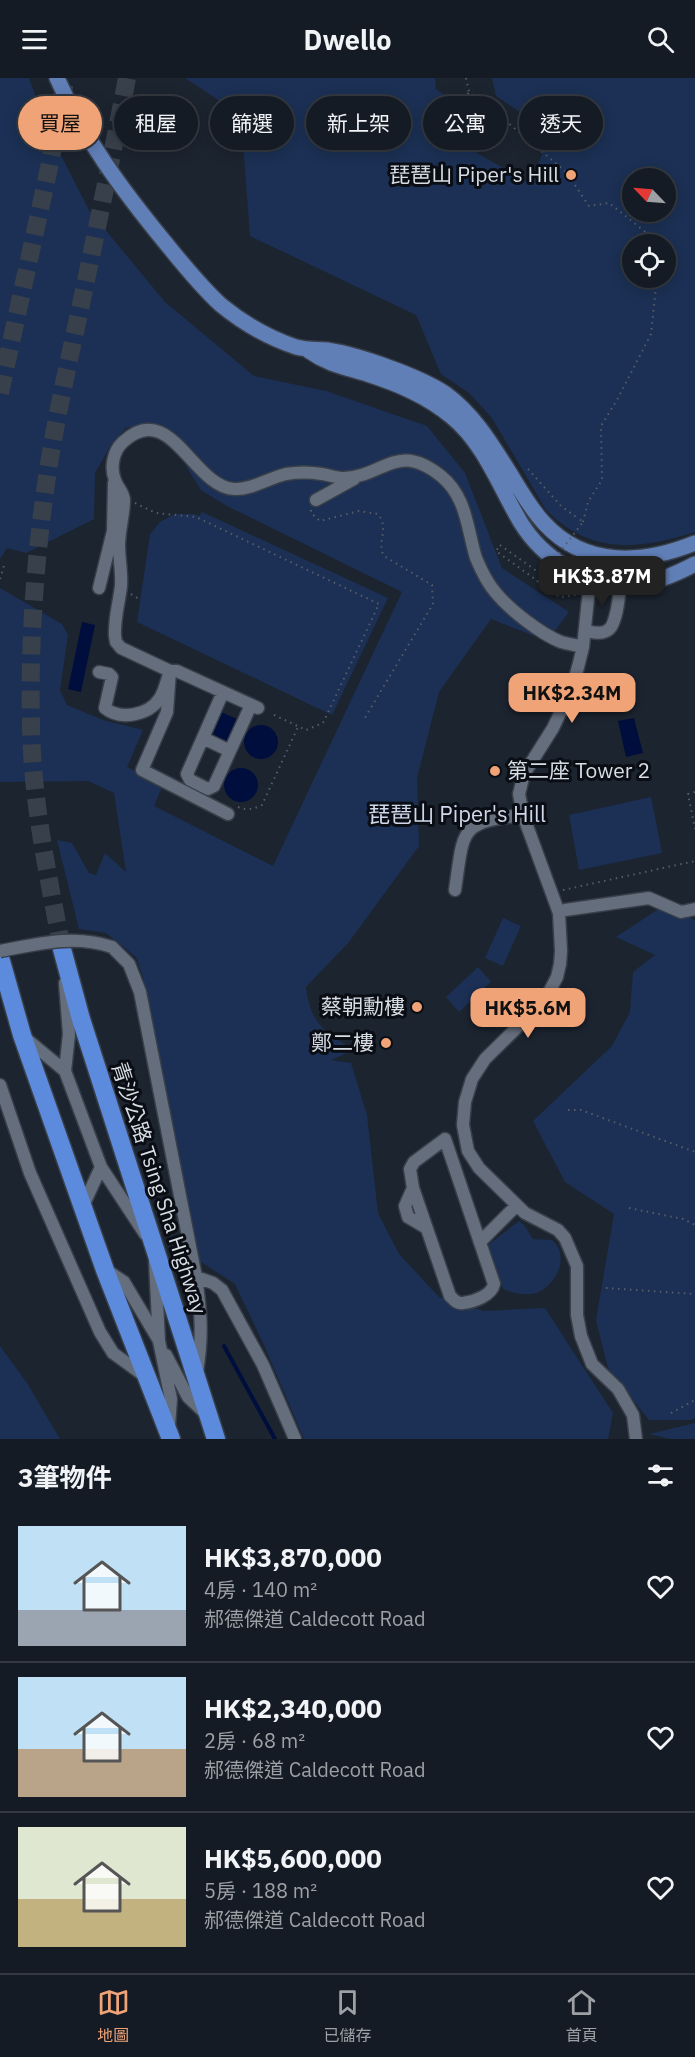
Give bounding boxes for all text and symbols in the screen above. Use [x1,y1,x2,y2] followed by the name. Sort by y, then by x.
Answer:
[304,22,391,57] text: Dwello
[18,23,51,56] icon: menu
[644,23,677,56] icon: search
[18,96,102,150] chip: 買屋
[114,96,198,150] chip: 租屋
[210,96,294,150] chip: 篩選
[306,96,411,150] chip: 新上架
[423,96,507,150] chip: 公寓
[519,96,603,150] chip: 透天
[389,160,559,188] place label: 琵琶山 Piper's Hill
[564,168,578,182] marker: 琵琶山 Piper's Hill
[622,168,676,222] north arrow
[622,168,676,288] map controls
[622,234,676,288] button: locate
[540,556,664,607] pin: HK$3.87M
[553,562,652,589] text: HK$3.87M
[510,673,634,724] pin: HK$2.34M
[523,679,622,706] text: HK$2.34M
[507,756,650,784] place label: 第二座 Tower 2
[488,764,502,778] marker: 第二座 Tower 2
[368,799,546,828] district label: 琵琶山 Piper's Hill
[473,988,583,1039] pin: HK$5.6M
[321,992,405,1020] place label: 蔡朝勳樓
[485,994,572,1021] text: HK$5.6M
[410,1000,424,1014] marker: 蔡朝勳樓
[311,1028,374,1056] place label: 鄭二樓
[379,1036,393,1050] marker: 鄭二樓
[106,1058,214,1318] street label: 青沙公路 Tsing Sha Highway
[644,1459,677,1492] icon: filters
[18,1460,112,1494] text: 3筆物件
[204,1540,382,1574] text: HK$3,870,000
[66,1550,138,1622] icon: home
[644,1570,677,1603] icon: heart
[204,1576,317,1603] text: 4房 · 140 m²
[204,1605,426,1632] text: 郝德傑道 Caldecott Road
[204,1691,382,1725] text: HK$2,340,000
[66,1701,138,1773] icon: home
[644,1721,677,1754] icon: heart
[204,1727,305,1754] text: 2房 · 68 m²
[204,1756,426,1783] text: 郝德傑道 Caldecott Road
[204,1841,382,1875] text: HK$5,600,000
[66,1851,138,1923] icon: home
[644,1871,677,1904] icon: heart
[204,1877,317,1904] text: 5房 · 188 m²
[204,1906,426,1933] text: 郝德傑道 Caldecott Road
[97,1986,130,2046] tab: 地圖
[323,1986,372,2046] tab: 已儲存
[565,1986,598,2046] tab: 首頁

